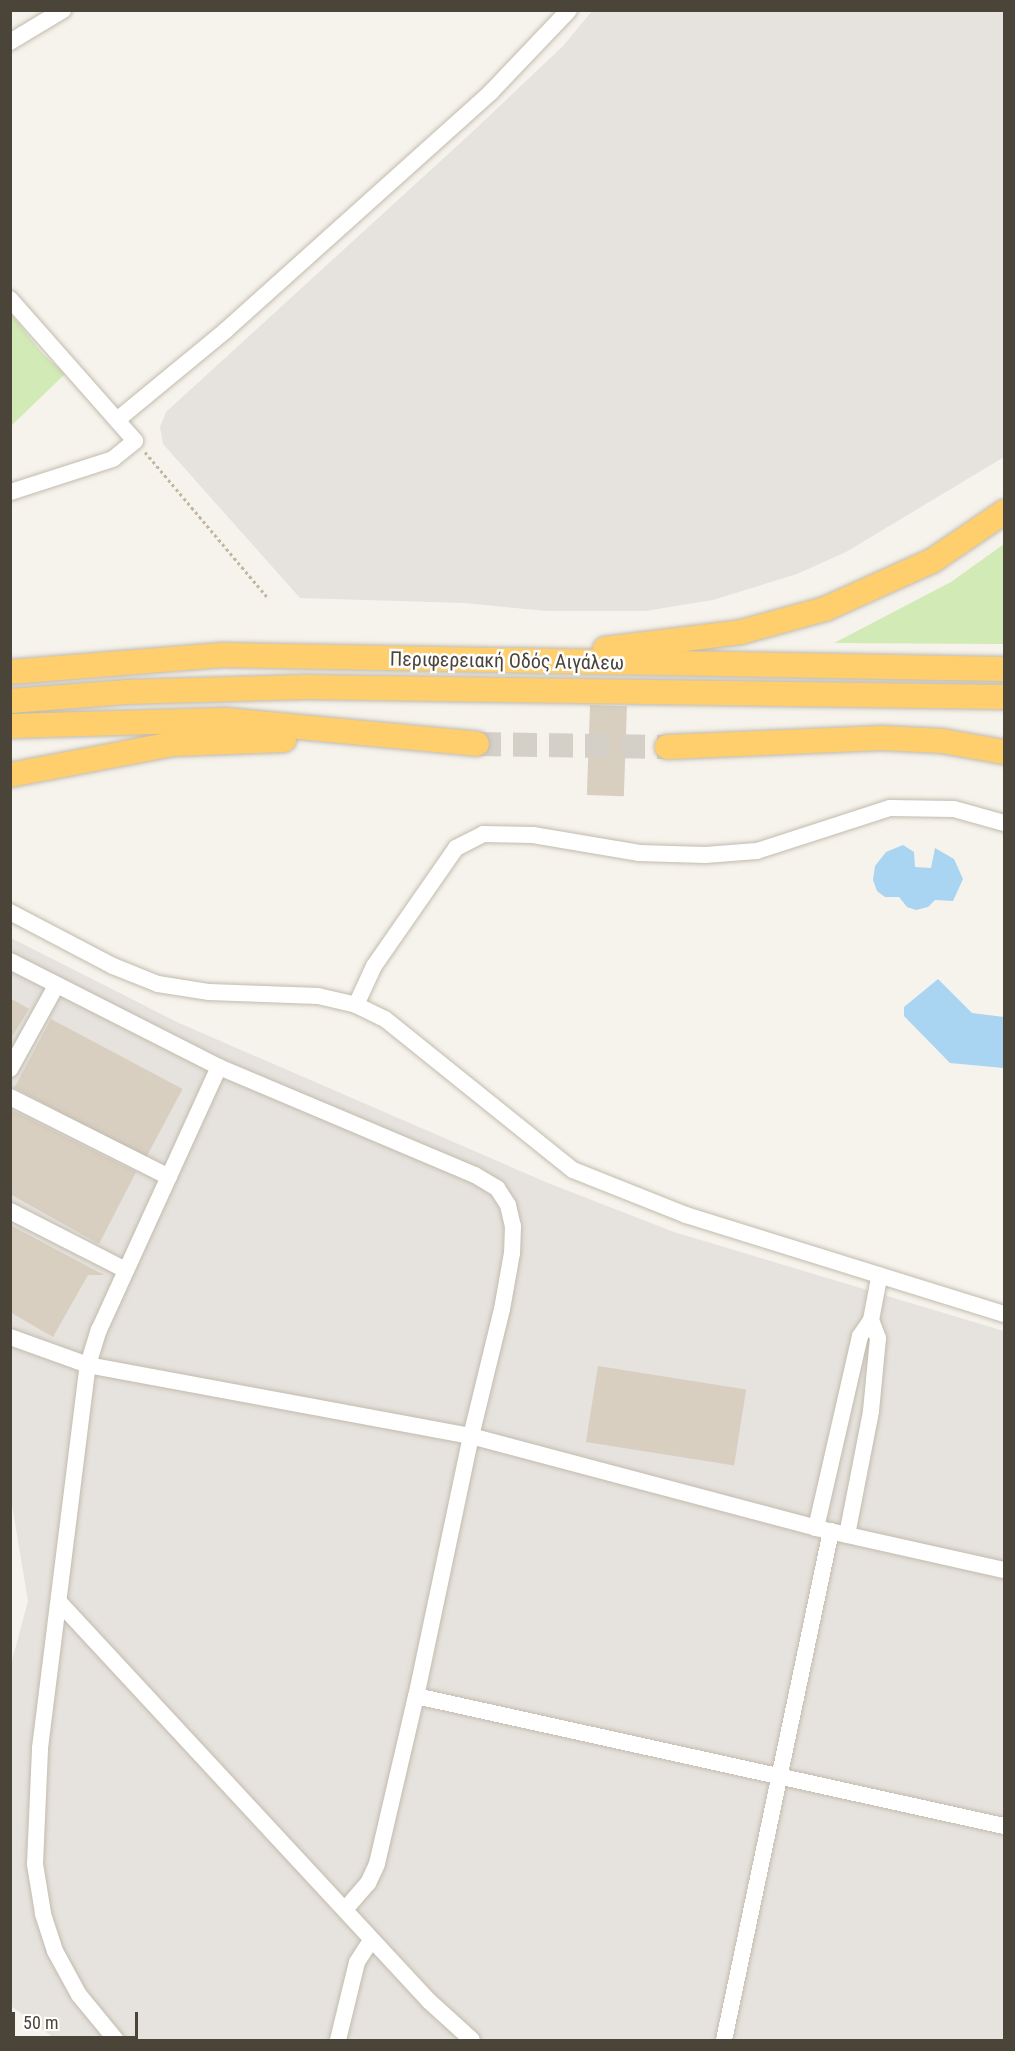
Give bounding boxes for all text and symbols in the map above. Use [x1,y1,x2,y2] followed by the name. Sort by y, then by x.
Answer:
[390,647,624,675] street label: Περιφερειακή Οδός Αιγάλεω
[15,2000,141,2038] scale bar
[23,2012,58,2033] text: 50 m

